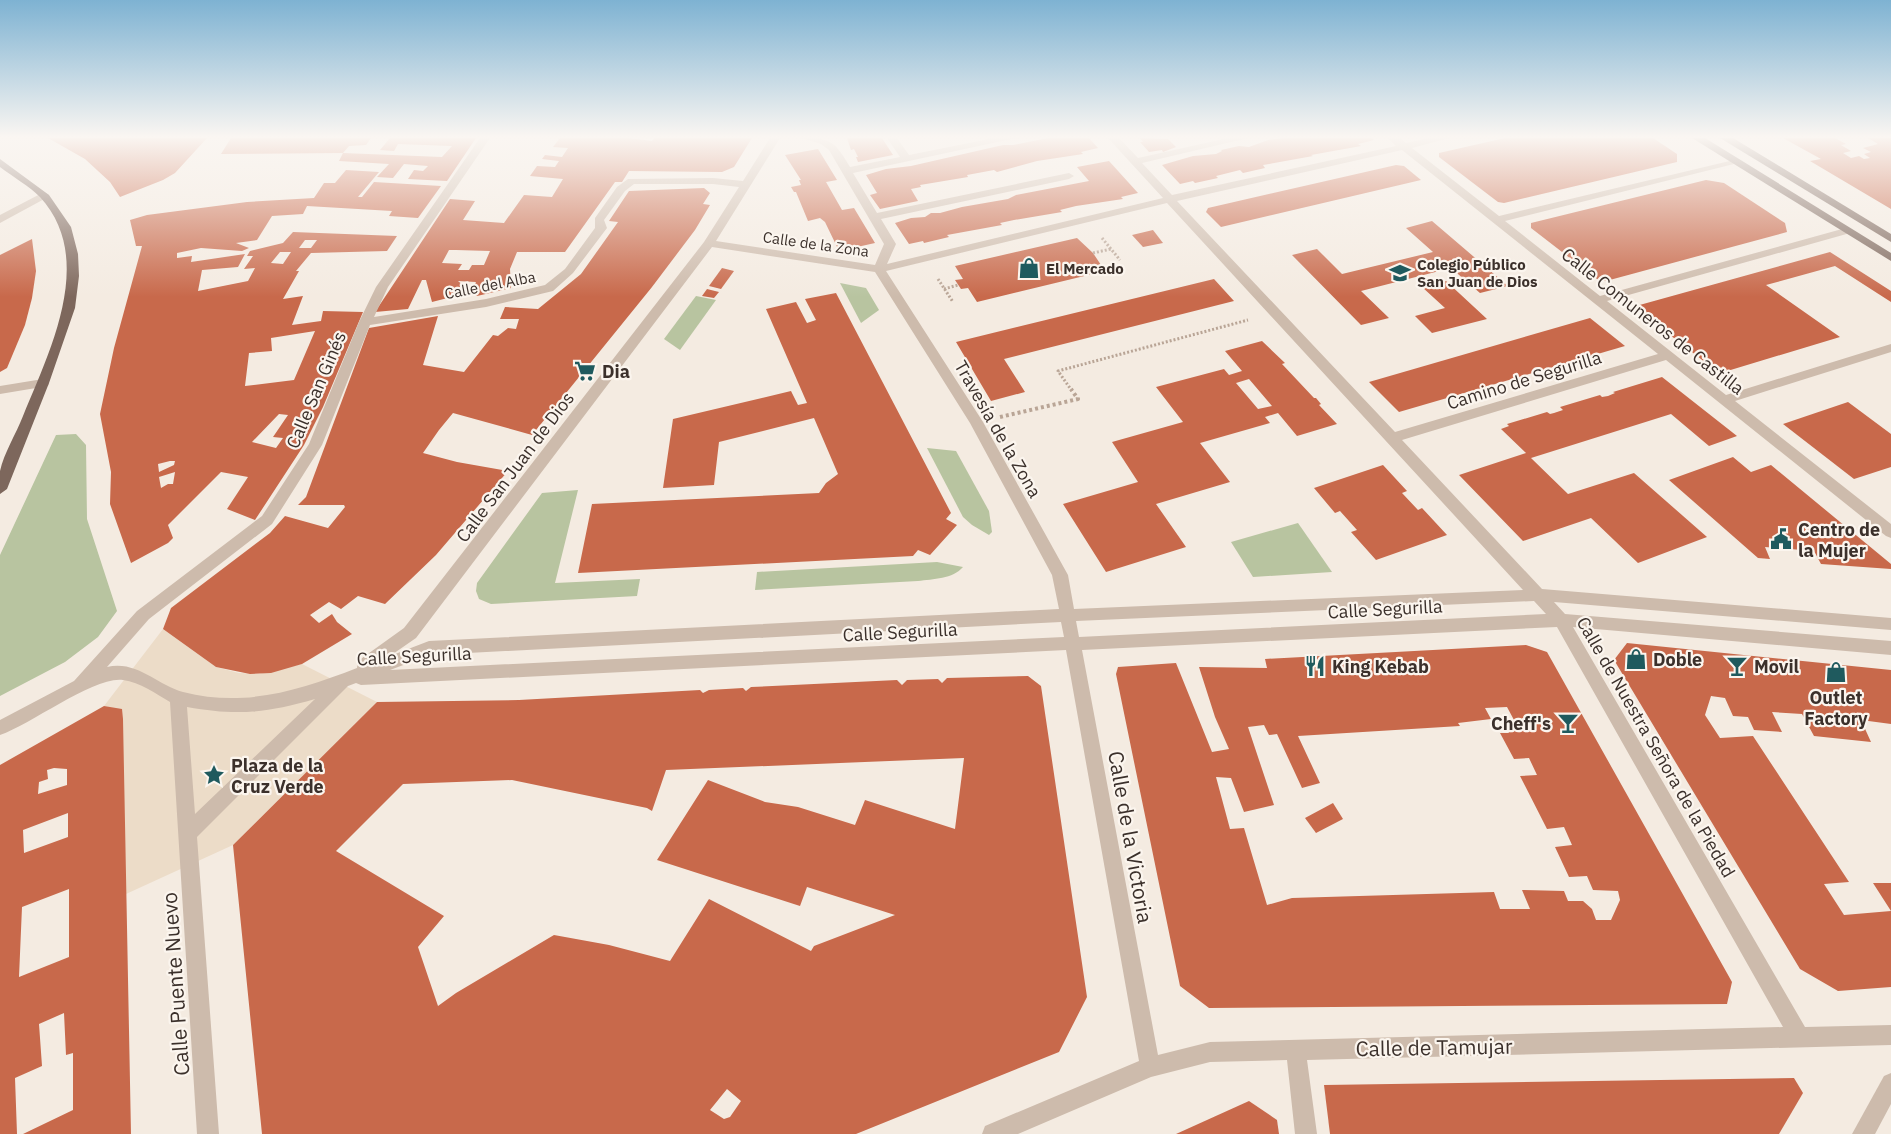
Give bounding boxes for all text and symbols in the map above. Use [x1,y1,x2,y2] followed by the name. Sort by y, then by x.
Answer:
[762,227,870,261] street label: Calle de la Zona
[1557,242,1749,400] street label: Calle Comuneros de Castilla
[1417,255,1538,291] place label: Colegio Público San Juan de Dios
[1017,256,1041,280] shop icon: El Mercado
[1046,259,1124,278] place label: El Mercado
[1388,261,1412,285] school or university icon: Colegio Público San Juan de Dios
[443,267,537,303] street label: Calle del Alba
[281,328,351,452] street label: Calle San Ginés
[1444,345,1604,414] street label: Camino de Segurilla
[949,356,1047,502] street label: Travesía de la Zona
[573,359,597,383] supermarket icon: Dia
[602,360,630,383] place label: Dia
[451,387,579,547] street label: Calle San Juan de Dios
[1798,518,1880,562] place label: Centro de la Mujer
[1769,527,1793,551] public building icon: Centro de la Mujer
[1327,594,1443,623] street label: Calle Segurilla
[1572,612,1740,882] street label: Calle de Nuestra Señora de la Piedad
[842,617,958,646] street label: Calle Segurilla
[356,641,472,670] street label: Calle Segurilla
[1624,647,1648,671] shop icon: Doble
[1653,648,1702,671] place label: Doble
[1303,654,1327,678] restaurant icon: King Kebab
[1725,654,1749,678] bar icon: Movil
[1332,655,1429,678] place label: King Kebab
[1754,655,1800,678] place label: Movil
[1824,660,1848,684] shop icon: Outlet Factory
[1804,686,1868,730] place label: Outlet Factory
[1556,711,1580,735] bar icon: Cheff's
[1491,712,1551,735] place label: Cheff's
[1102,749,1160,925] street label: Calle de la Victoria
[231,754,324,798] place label: Plaza de la Cruz Verde
[202,763,226,787] place icon: Plaza de la Cruz Verde
[155,891,195,1077] street label: Calle Puente Nuevo
[1355,1032,1513,1062] street label: Calle de Tamujar

